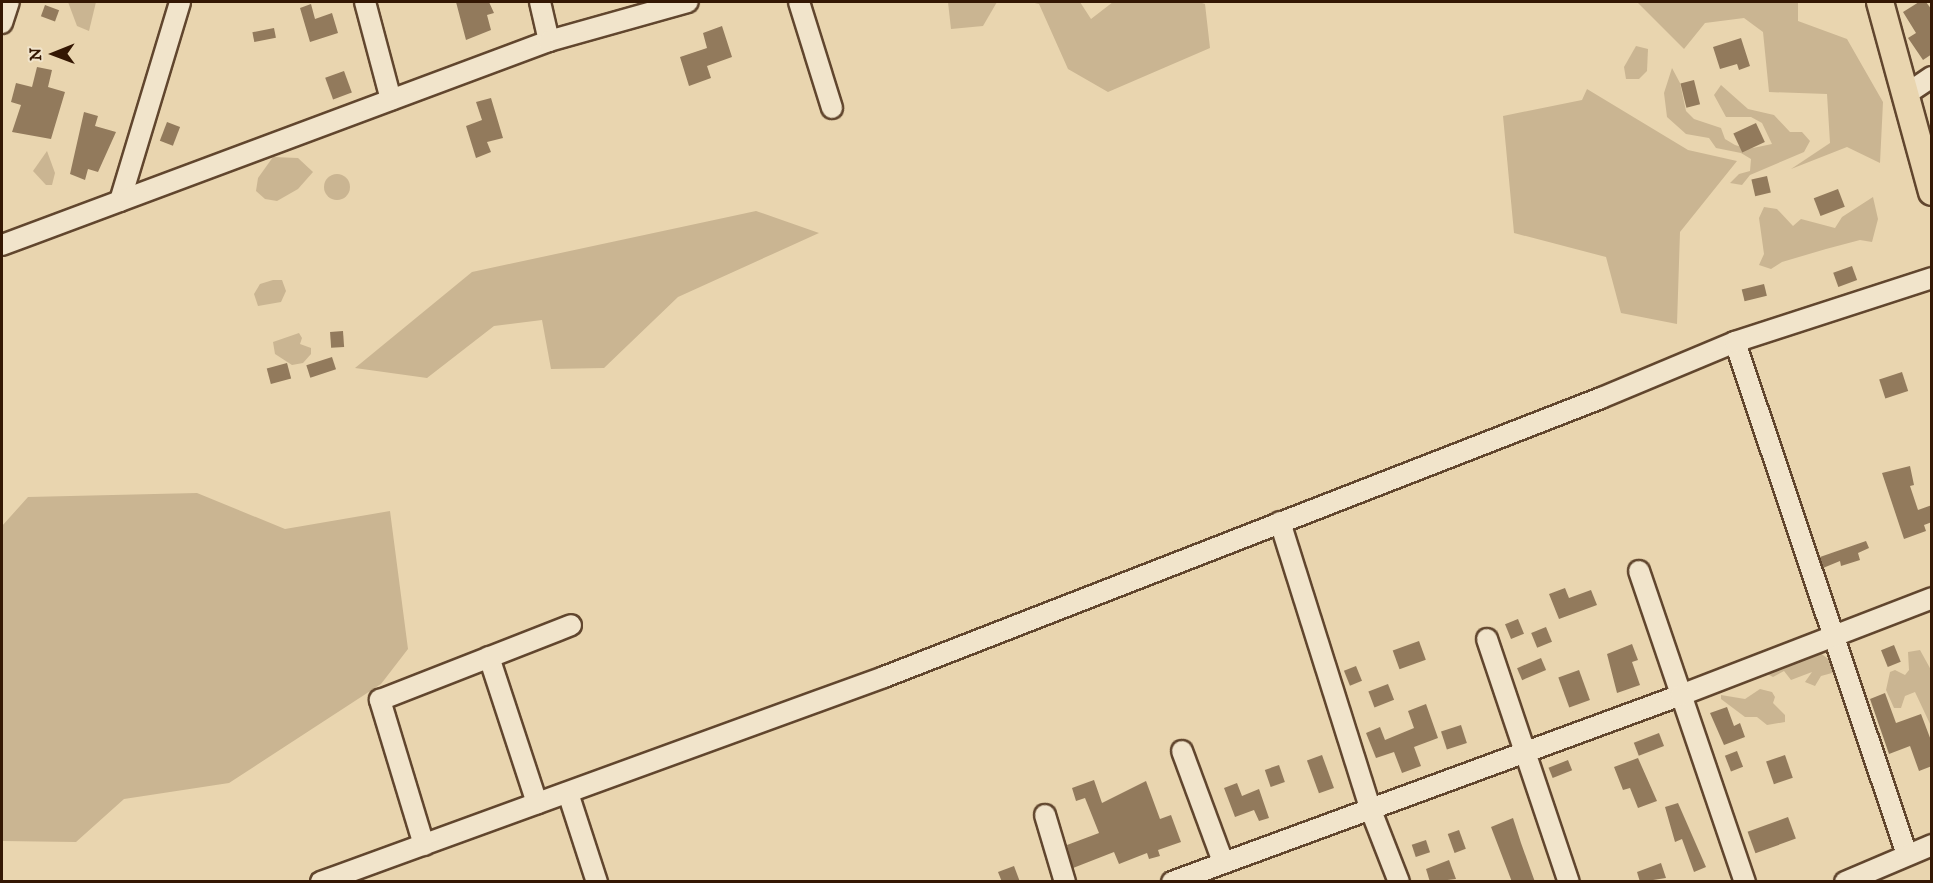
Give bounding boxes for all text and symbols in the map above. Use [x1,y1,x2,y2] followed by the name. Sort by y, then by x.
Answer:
[24,24,84,84] north arrow
[26,48,46,61] text: N

